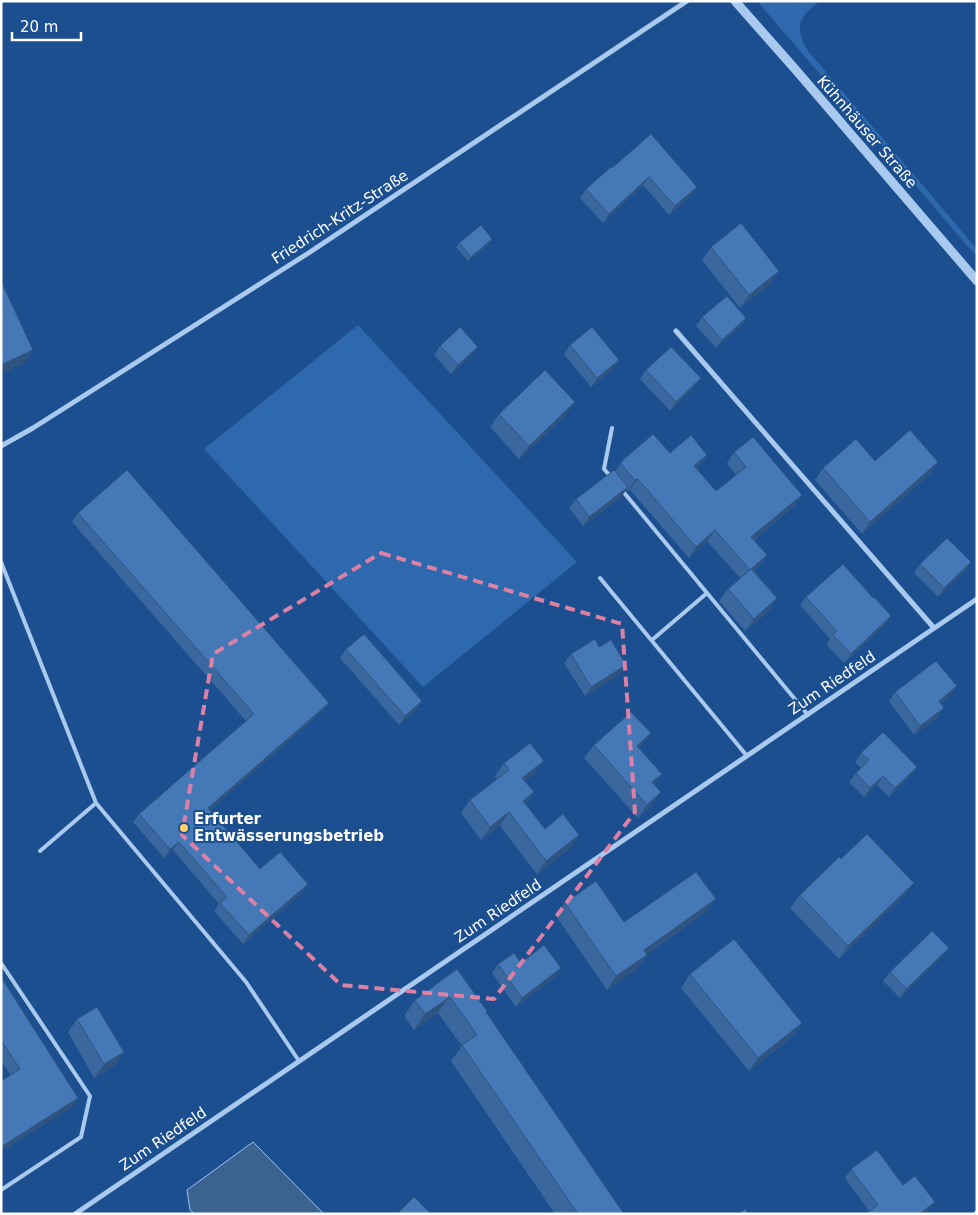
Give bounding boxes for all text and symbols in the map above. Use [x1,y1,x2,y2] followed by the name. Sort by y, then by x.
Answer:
[12,10,81,42] scale bar
[20,18,58,36] text: 20 m
[813,72,921,192] street label: Kühnhäuser Straße
[268,166,412,268] street label: Friedrich-Kritz-Straße
[785,647,879,719] street label: Zum Riedfeld
[194,810,384,845] place label: Erfurter Entwässerungsbetrieb
[178,822,190,834] marker: Erfurter Entwässerungsbetrieb
[451,875,545,947] street label: Zum Riedfeld
[116,1103,210,1175] street label: Zum Riedfeld

